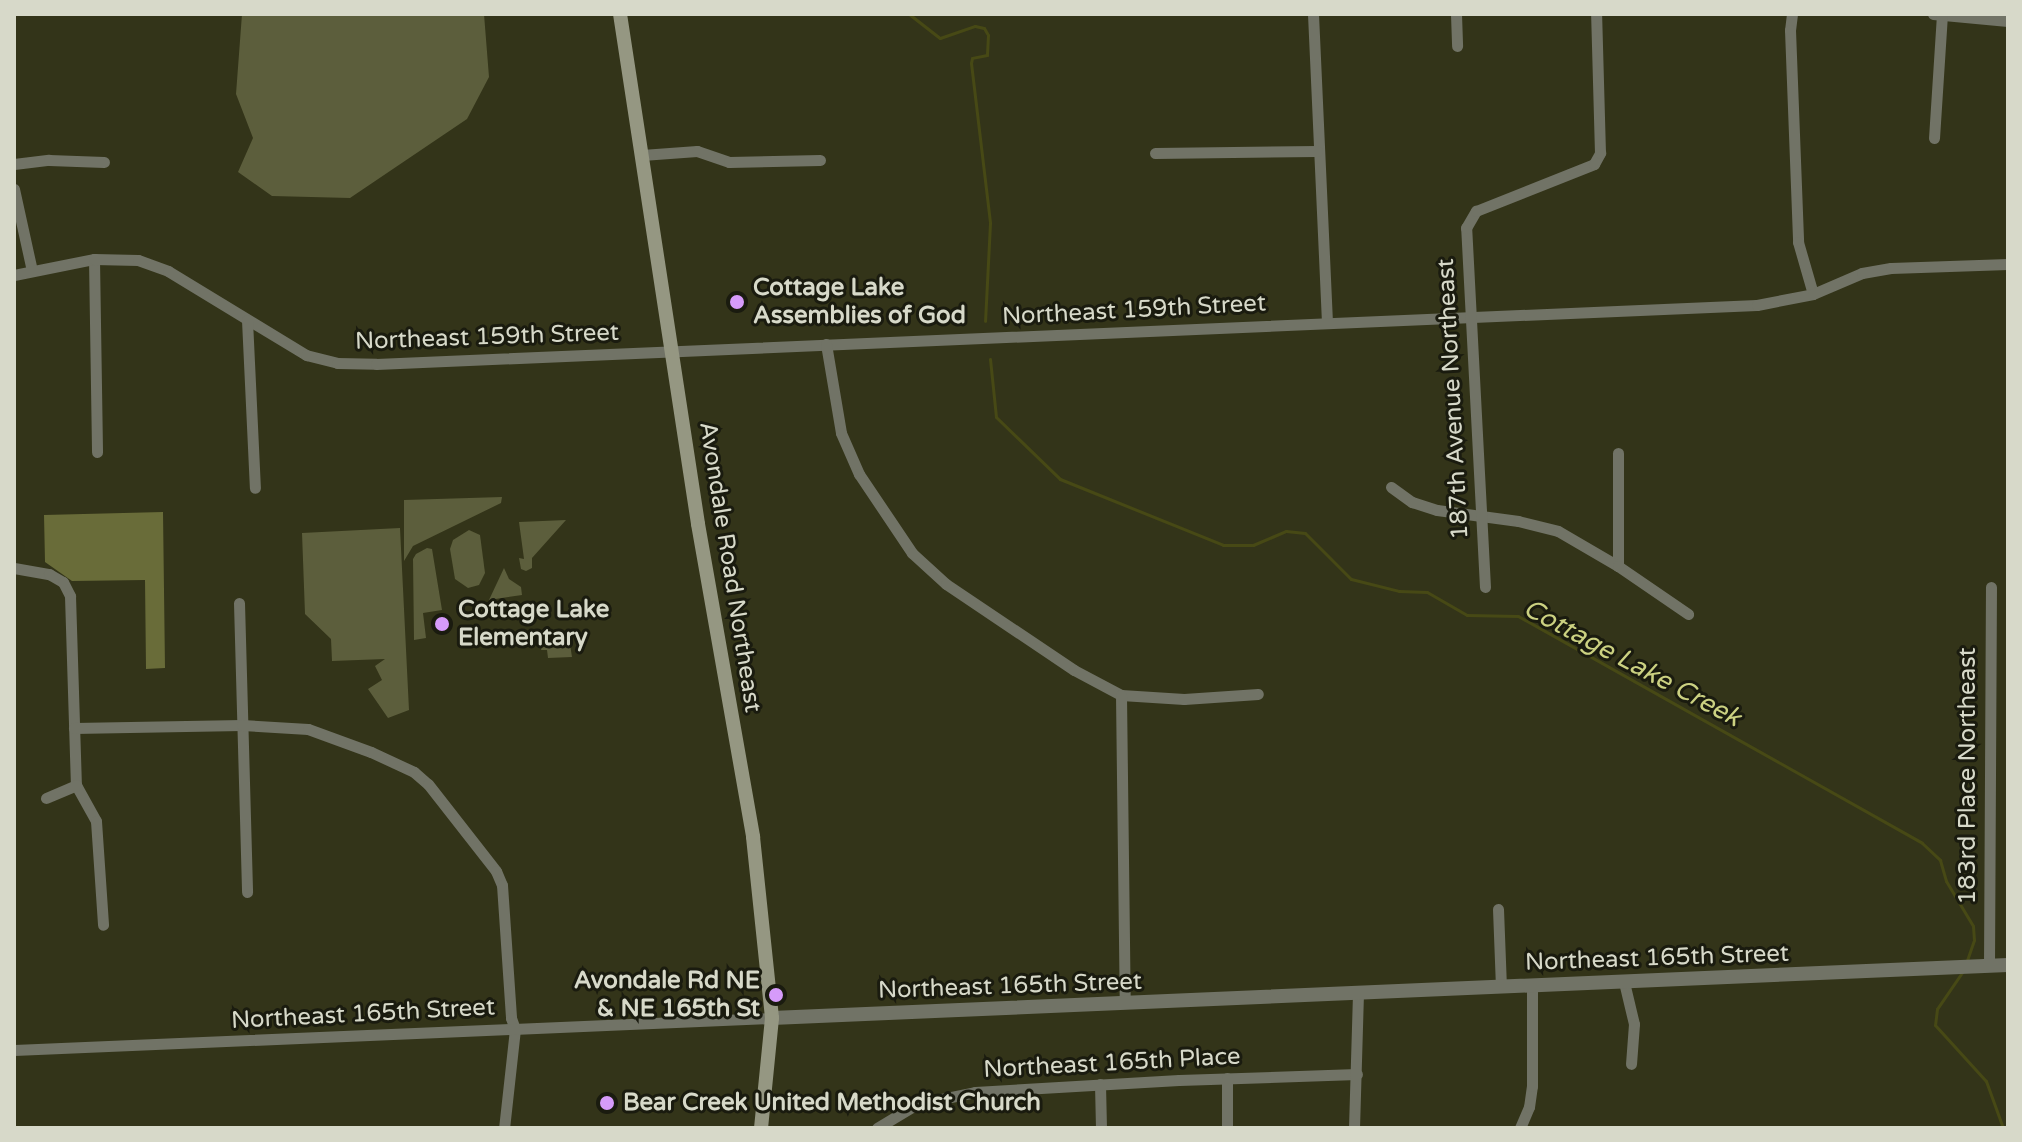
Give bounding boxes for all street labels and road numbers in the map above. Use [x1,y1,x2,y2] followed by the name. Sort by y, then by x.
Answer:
[1431,258,1475,540] street label: 187th Avenue Northeast
[1001,289,1267,331] street label: Northeast 159th Street
[354,318,620,356] street label: Northeast 159th Street
[693,420,767,714] street label: Avondale Road Northeast
[1954,647,1982,905] street label: 183rd Place Northeast
[1524,939,1790,977] street label: Northeast 165th Street
[877,967,1143,1005] street label: Northeast 165th Street
[230,993,496,1035] street label: Northeast 165th Street
[983,1042,1241,1084] street label: Northeast 165th Place

